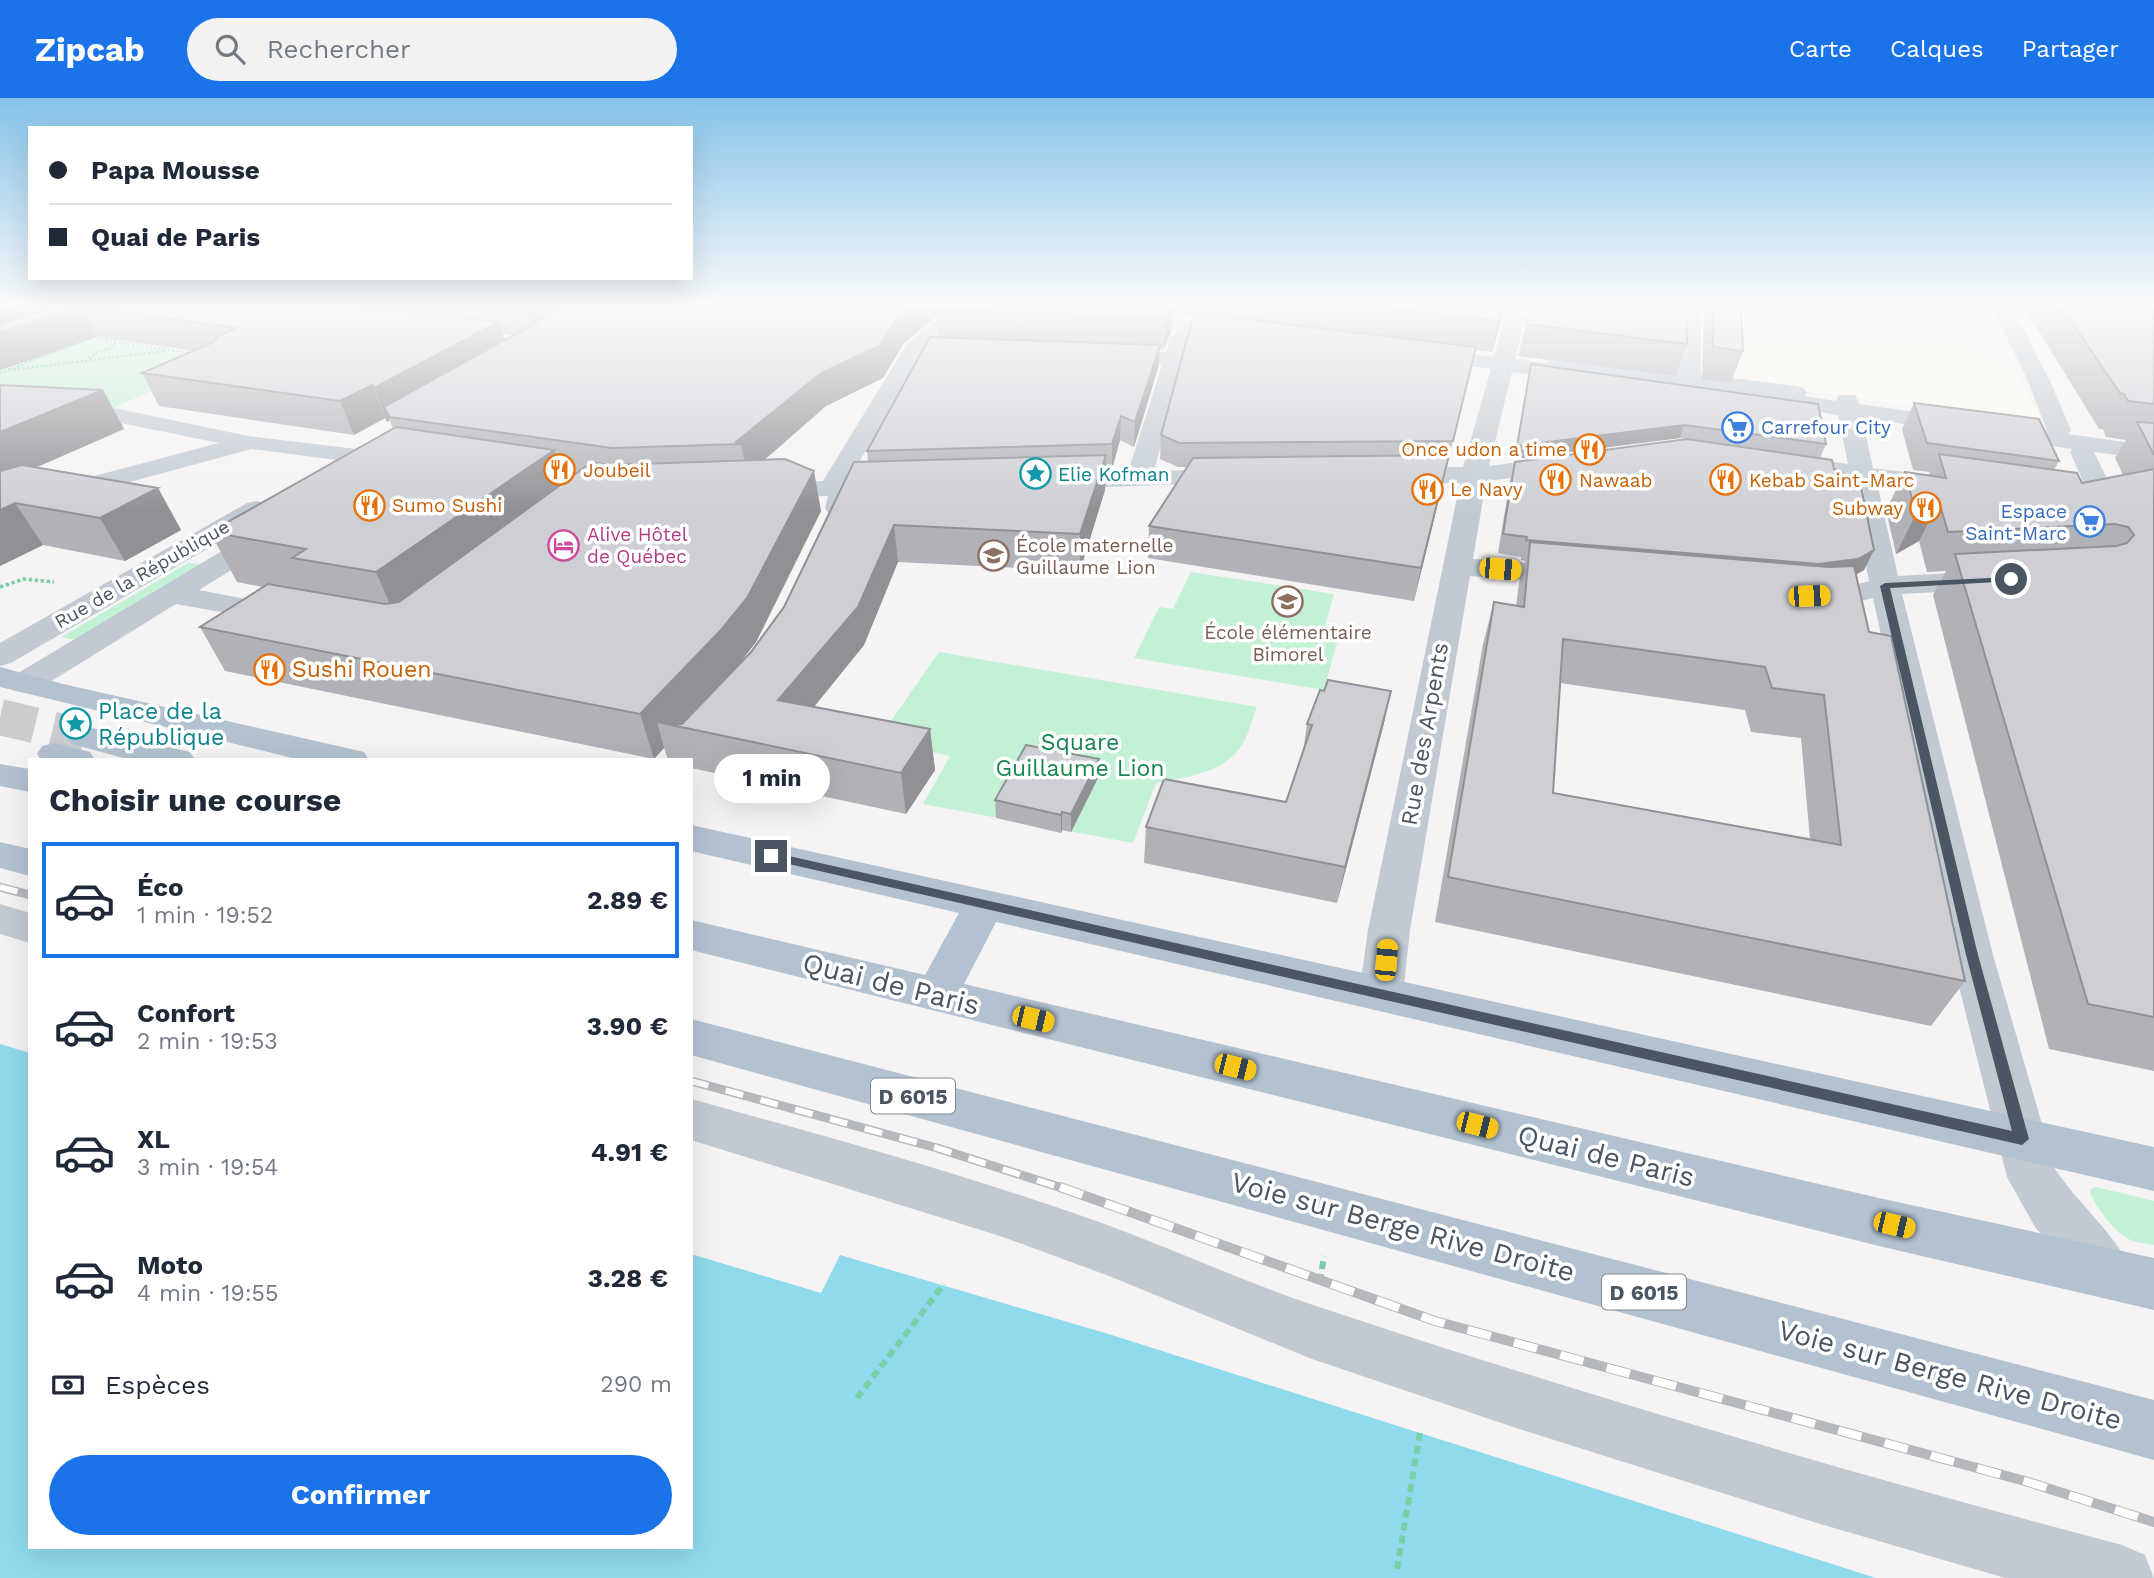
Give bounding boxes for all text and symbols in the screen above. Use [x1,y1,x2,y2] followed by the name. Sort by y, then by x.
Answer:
[187,18,677,81] search box
[35,30,145,69] text: Zipcab
[211,30,249,68] icon: search
[267,34,411,64] text: Rechercher
[1789,35,1852,63] text: Carte
[1890,35,1984,63] text: Calques
[2022,35,2119,63] text: Partager
[91,155,260,185] text: Papa Mousse
[91,222,260,252] text: Quai de Paris
[1721,410,1755,444] supermarket icon: Carrefour City
[1761,416,1891,439] place label: Carrefour City
[1573,432,1607,466] restaurant icon: Once udon a time
[1401,438,1567,461] place label: Once udon a time
[543,453,577,487] restaurant icon: Joubeil
[1018,457,1052,491] place icon: Elie Kofman
[583,459,651,482] place label: Joubeil
[1058,463,1169,486] place label: Elie Kofman
[1539,463,1573,497] restaurant icon: Nawaab
[1709,463,1743,497] restaurant icon: Kebab Saint-Marc
[1579,469,1652,492] place label: Nawaab
[1749,469,1915,492] place label: Kebab Saint-Marc
[1410,472,1444,506] restaurant icon: Le Navy
[1450,478,1523,501] place label: Le Navy
[352,488,386,522] restaurant icon: Sumo Sushi
[1909,491,1943,525] restaurant icon: Subway
[392,494,502,517] place label: Sumo Sushi
[1832,497,1903,520] place label: Subway
[1965,500,2067,545] place label: Espace Saint-Marc
[2073,505,2107,539] supermarket icon: Espace Saint-Marc
[51,515,233,633] street label: Rue de la République
[587,523,688,568] place label: Alive Hôtel de Québec
[547,528,581,562] hotel icon: Alive Hôtel de Québec
[1016,534,1174,579] place label: École maternelle Guillaume Lion
[976,539,1010,573] school or university icon: École maternelle Guillaume Lion
[1479,557,1522,581] car
[1995,563,2027,595] route start
[1271,584,1305,618] school or university icon: École élémentaire Bimorel
[1788,585,1831,607] car
[1204,621,1372,666] place label: École élémentaire Bimorel
[1396,640,1454,828] street label: Rue des Arpents
[252,652,286,686] restaurant icon: Sushi Rouen
[292,656,432,683] place label: Sushi Rouen
[98,698,224,751] place label: Place de la République
[58,707,92,741] place icon: Place de la République
[995,729,1165,782] park label: Square Guillaume Lion
[713,754,829,804] callout: 1 min
[742,765,802,792] text: 1 min
[49,781,341,819] text: Choisir une course
[755,840,787,872] route end
[53,869,116,932] icon: car
[137,872,184,902] text: Éco
[587,885,668,915] text: 2.89 €
[137,902,273,929] text: 1 min · 19:52
[1374,938,1399,982] car
[799,946,983,1022] street label: Quai de Paris
[53,995,116,1058] icon: car
[137,998,235,1028] text: Confort
[1011,1004,1056,1034] car
[587,1011,668,1041] text: 3.90 €
[137,1028,278,1055] text: 2 min · 19:53
[1213,1052,1258,1082] car
[871,1079,955,1114] road number: D 6015
[1455,1110,1500,1140] car
[1514,1118,1698,1194] street label: Quai de Paris
[53,1121,116,1184] icon: car
[137,1124,170,1154] text: XL
[591,1137,668,1167] text: 4.91 €
[137,1154,278,1181] text: 3 min · 19:54
[1228,1165,1578,1289] street label: Voie sur Berge Rive Droite
[1872,1210,1917,1240] car
[53,1247,116,1310] icon: car
[137,1250,203,1280] text: Moto
[588,1263,668,1293] text: 3.28 €
[1602,1274,1686,1310] road number: D 6015
[137,1280,278,1307] text: 4 min · 19:55
[1775,1313,2125,1437] street label: Voie sur Berge Rive Droite
[49,1366,87,1404] icon: cash
[105,1370,210,1400] text: Espèces
[600,1371,672,1398] text: 290 m
[49,1455,672,1535] button: Confirmer

